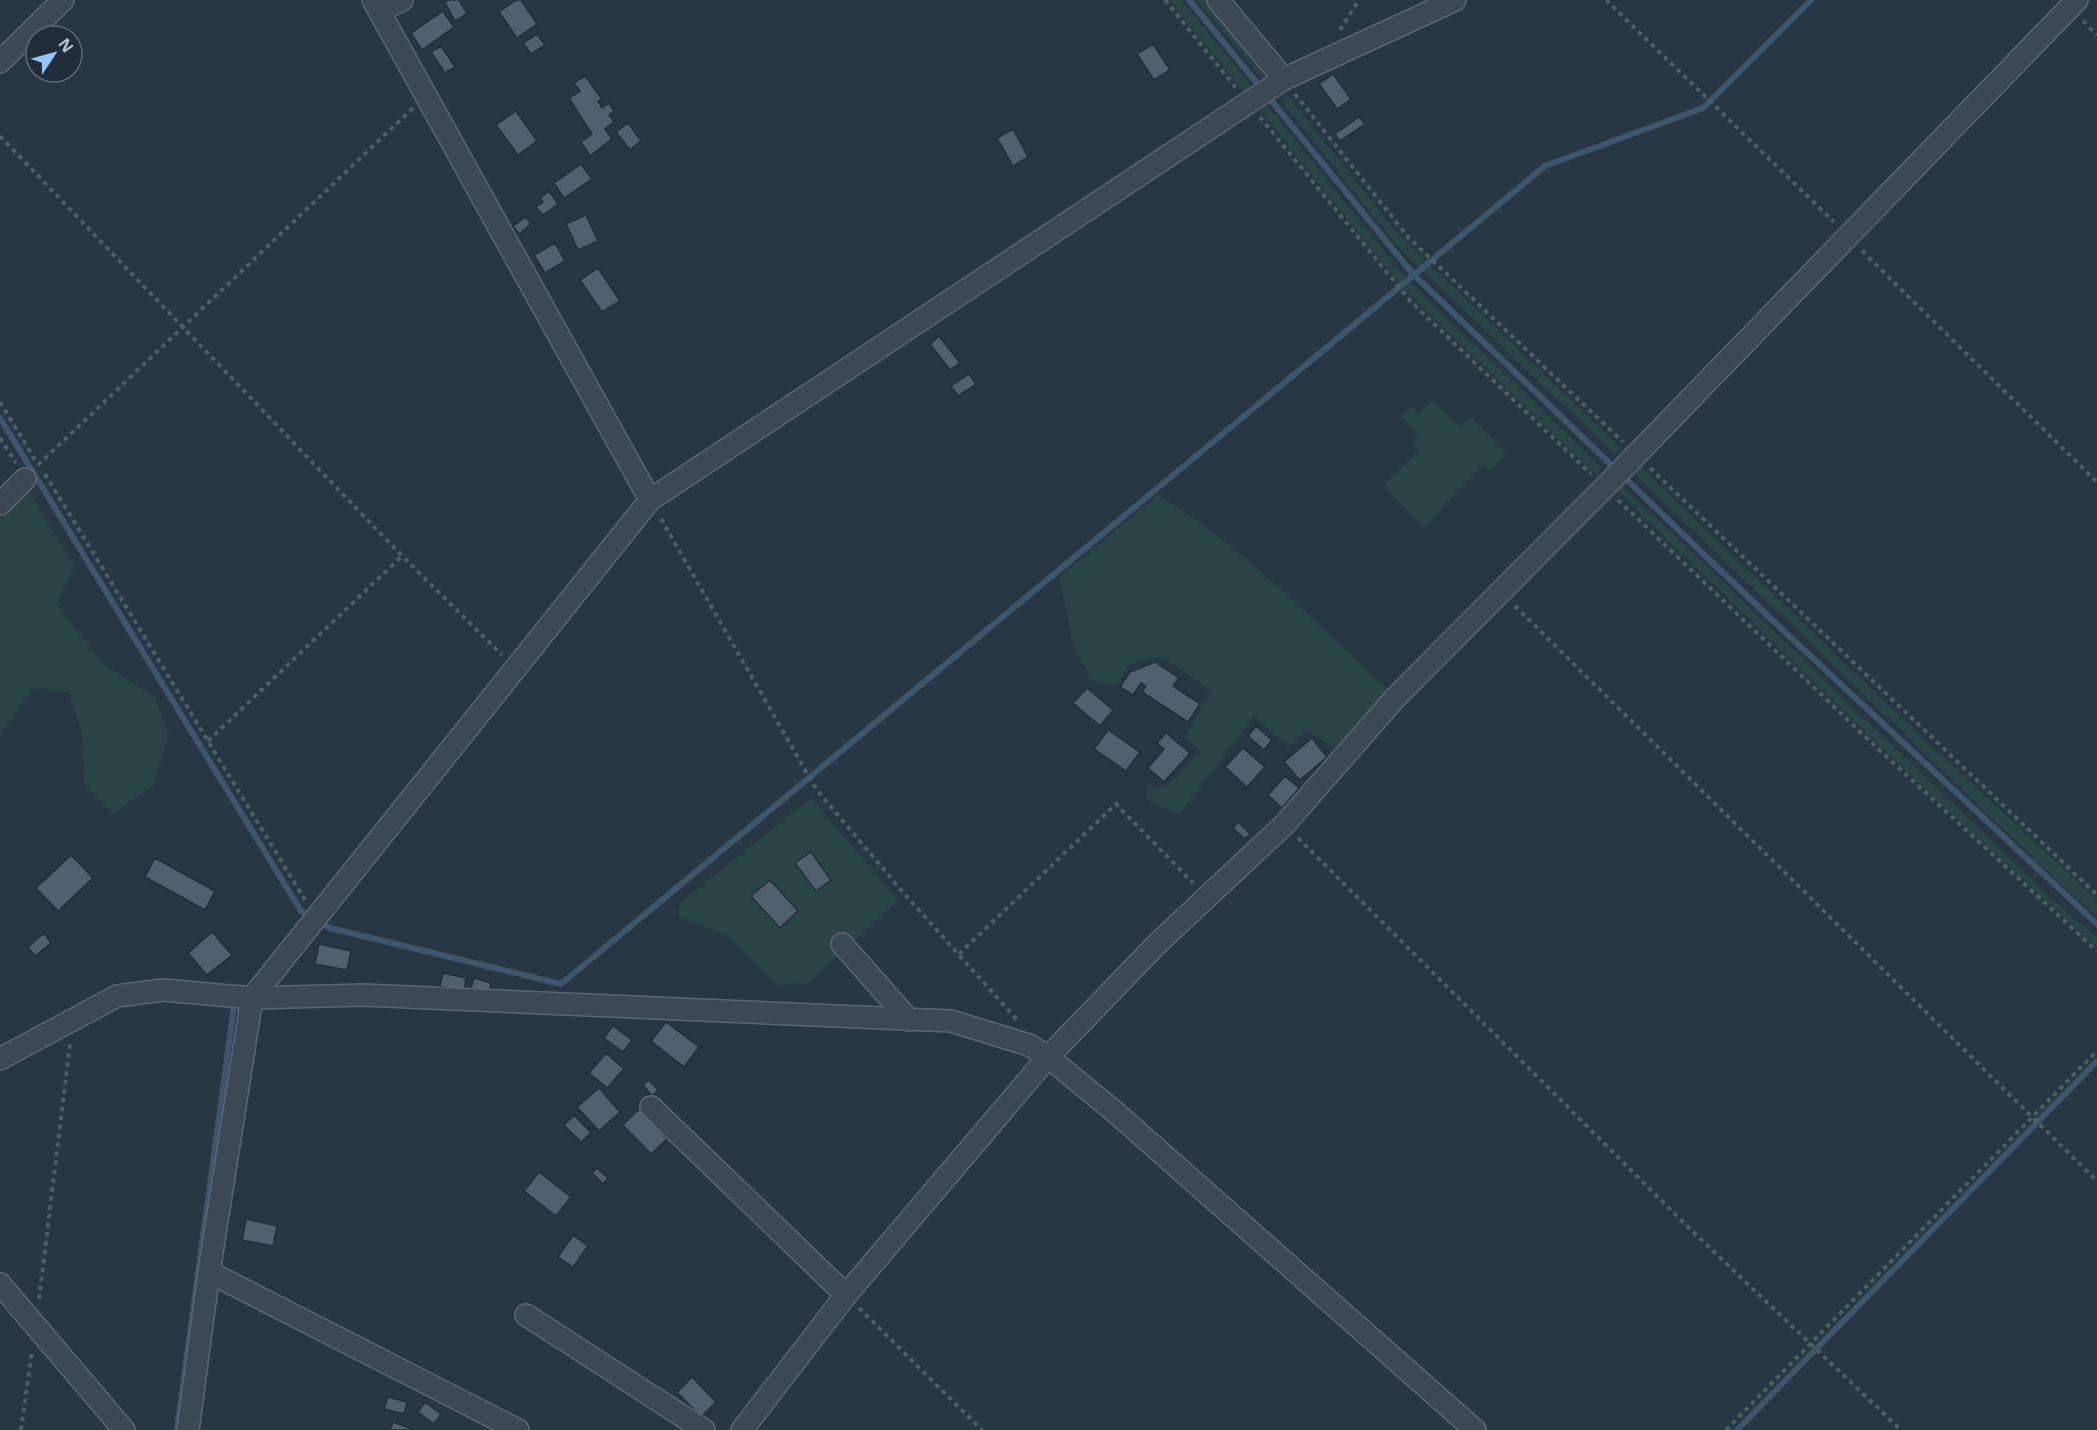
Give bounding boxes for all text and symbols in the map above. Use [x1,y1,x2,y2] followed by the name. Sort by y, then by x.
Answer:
[24,24,84,84] north arrow
[53,33,79,57] text: N

